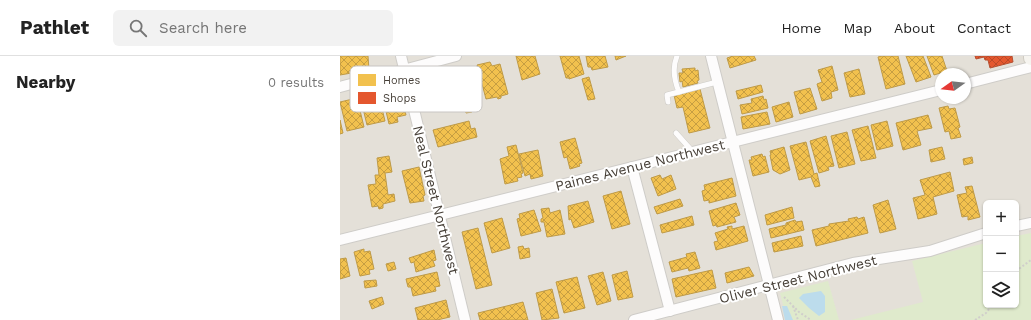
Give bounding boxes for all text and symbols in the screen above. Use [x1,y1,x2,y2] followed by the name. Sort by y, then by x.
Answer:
[113,10,393,46] search box
[20,16,89,39] text: Pathlet
[127,17,149,39] icon: search
[159,19,247,37] text: Search here
[781,20,821,36] text: Home
[843,20,872,36] text: Map
[894,20,935,36] text: About
[957,20,1011,36] text: Contact
[350,66,482,112] legend
[935,68,971,104] north arrow
[16,72,75,92] text: Nearby
[383,74,420,87] text: Homes
[268,75,324,90] text: 0 results
[383,92,416,105] text: Shops
[410,124,462,276] street label: Neal Street Northwest
[554,136,726,194] street label: Paines Avenue Northwest
[983,200,1019,308] map controls
[983,200,1019,236] button: +
[983,236,1019,272] button: −
[717,252,879,306] street label: Oliver Street Northwest
[983,272,1019,308] button: layers

